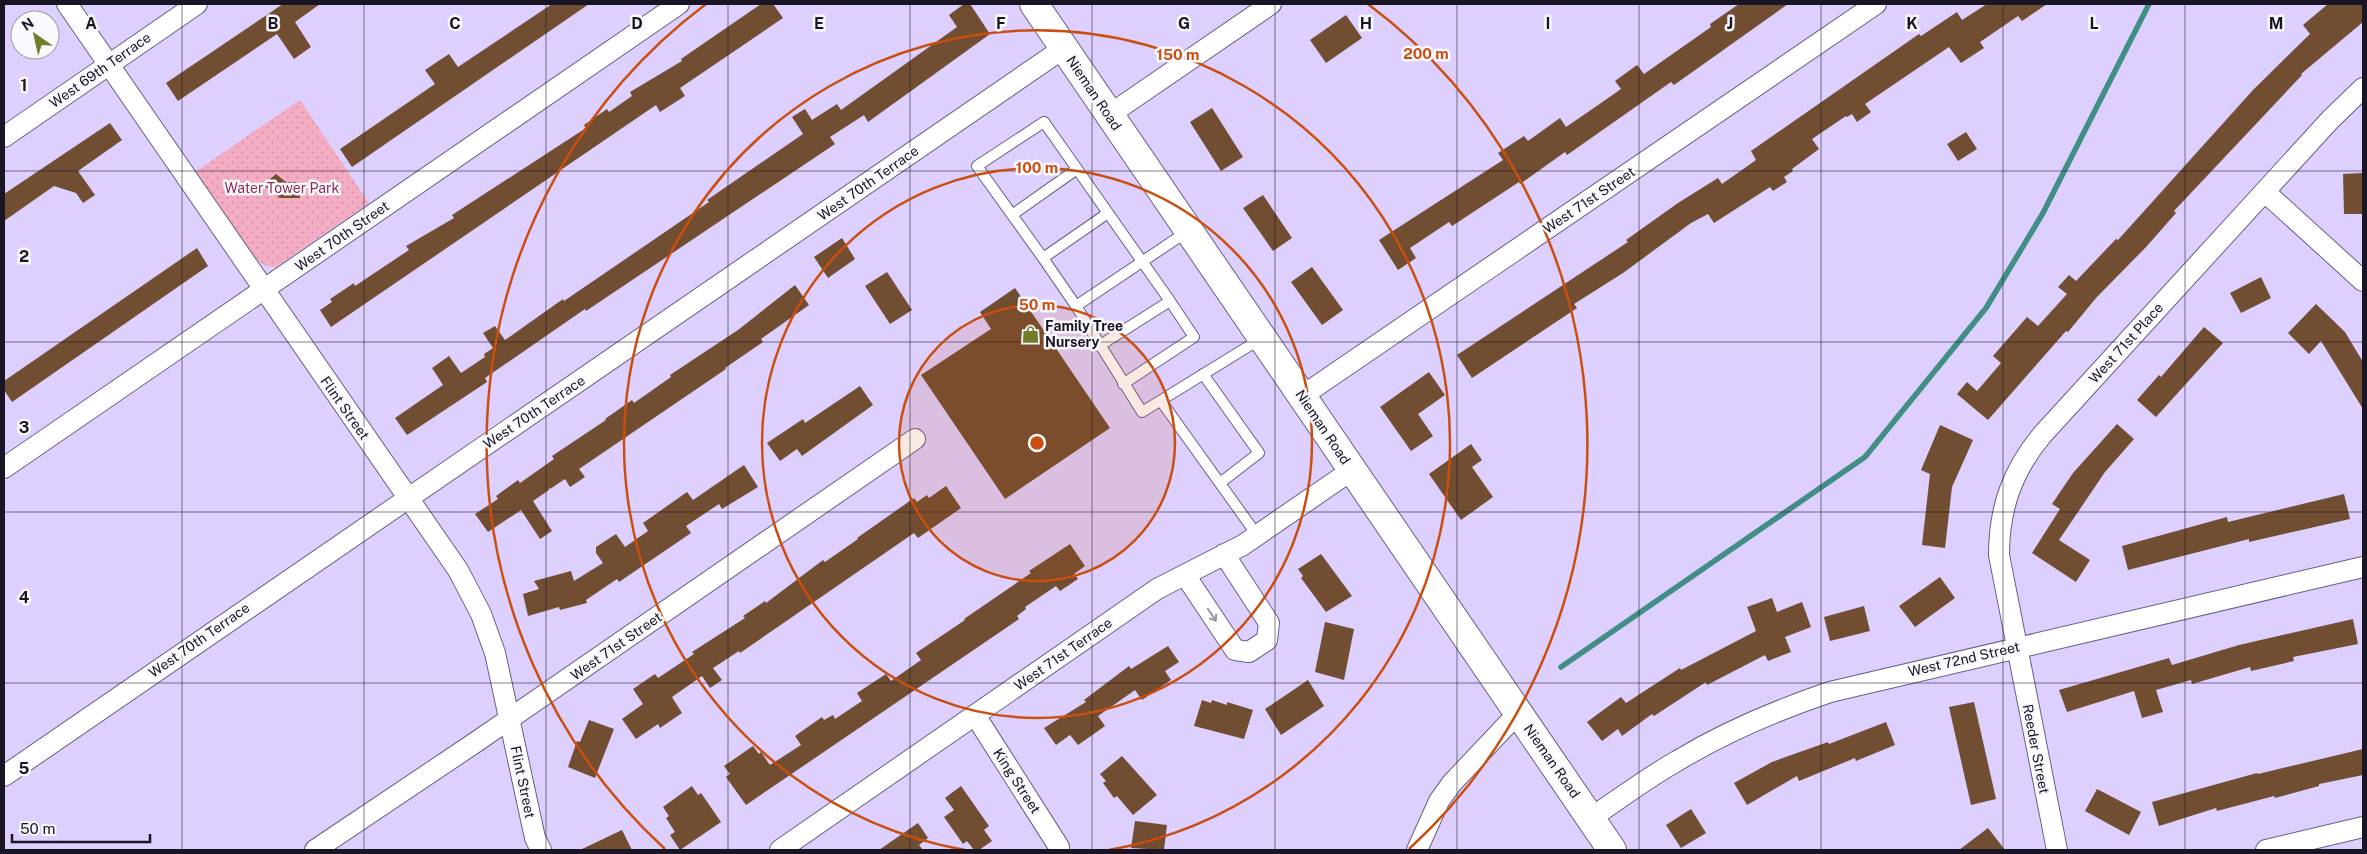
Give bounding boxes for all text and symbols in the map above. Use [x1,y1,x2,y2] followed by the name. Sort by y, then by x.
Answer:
[10,10,60,60] north arrow
[85,14,97,33] text: A
[268,14,279,33] text: B
[449,14,461,33] text: C
[631,14,643,33] text: D
[814,14,824,33] text: E
[996,14,1006,33] text: F
[1178,14,1190,33] text: G
[1360,14,1372,33] text: H
[1546,14,1550,33] text: I
[1727,14,1733,33] text: J
[1906,14,1918,33] text: K
[2089,14,2099,33] text: L
[2269,14,2283,33] text: M
[19,15,37,34] text: N
[46,29,154,111] street label: West 69th Terrace
[1403,45,1449,62] text: 200 m
[1156,46,1200,63] text: 150 m
[1063,53,1125,133] street label: Nieman Road
[21,76,27,95] text: 1
[815,142,921,224] street label: West 70th Terrace
[1016,159,1058,176] text: 100 m
[1540,163,1638,237] street label: West 71st Street
[225,180,340,196] park label: Water Tower Park
[292,198,392,274] street label: West 70th Street
[19,247,29,266] text: 2
[1019,296,1055,313] text: 50 m
[2086,299,2166,387] street label: West 71st Place
[1045,318,1123,350] place label: Family Tree Nursery
[1021,324,1041,344] shop icon: Family Tree Nursery
[480,372,588,452] street label: West 70th Terrace
[317,373,373,443] street label: Flint Street
[1292,387,1354,467] street label: Nieman Road
[19,418,29,437] text: 3
[1028,434,1046,452] centre of rings
[19,588,30,607] text: 4
[146,599,252,681] street label: West 70th Terrace
[1207,608,1217,622] one-way arrow
[567,609,665,683] street label: West 71st Street
[1011,614,1115,694] street label: West 71st Terrace
[1907,638,2021,680] street label: West 72nd Street
[2019,703,2053,795] street label: Reeder Street
[1521,721,1583,801] street label: Nieman Road
[508,744,538,820] street label: Flint Street
[990,746,1044,816] street label: King Street
[19,759,30,778] text: 5
[12,812,150,844] scale bar
[20,820,55,837] text: 50 m

